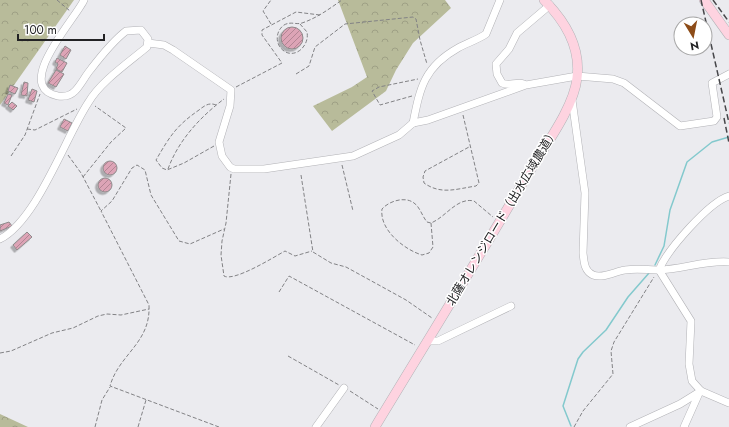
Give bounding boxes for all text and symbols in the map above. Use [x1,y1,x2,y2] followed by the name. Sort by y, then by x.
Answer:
[18,16,104,42] scale bar
[673,16,713,56] north arrow
[24,21,57,39] text: 100 m
[689,37,700,54] text: N
[442,125,562,309] street label: 北薩オレンジロード（出水広域農道）

